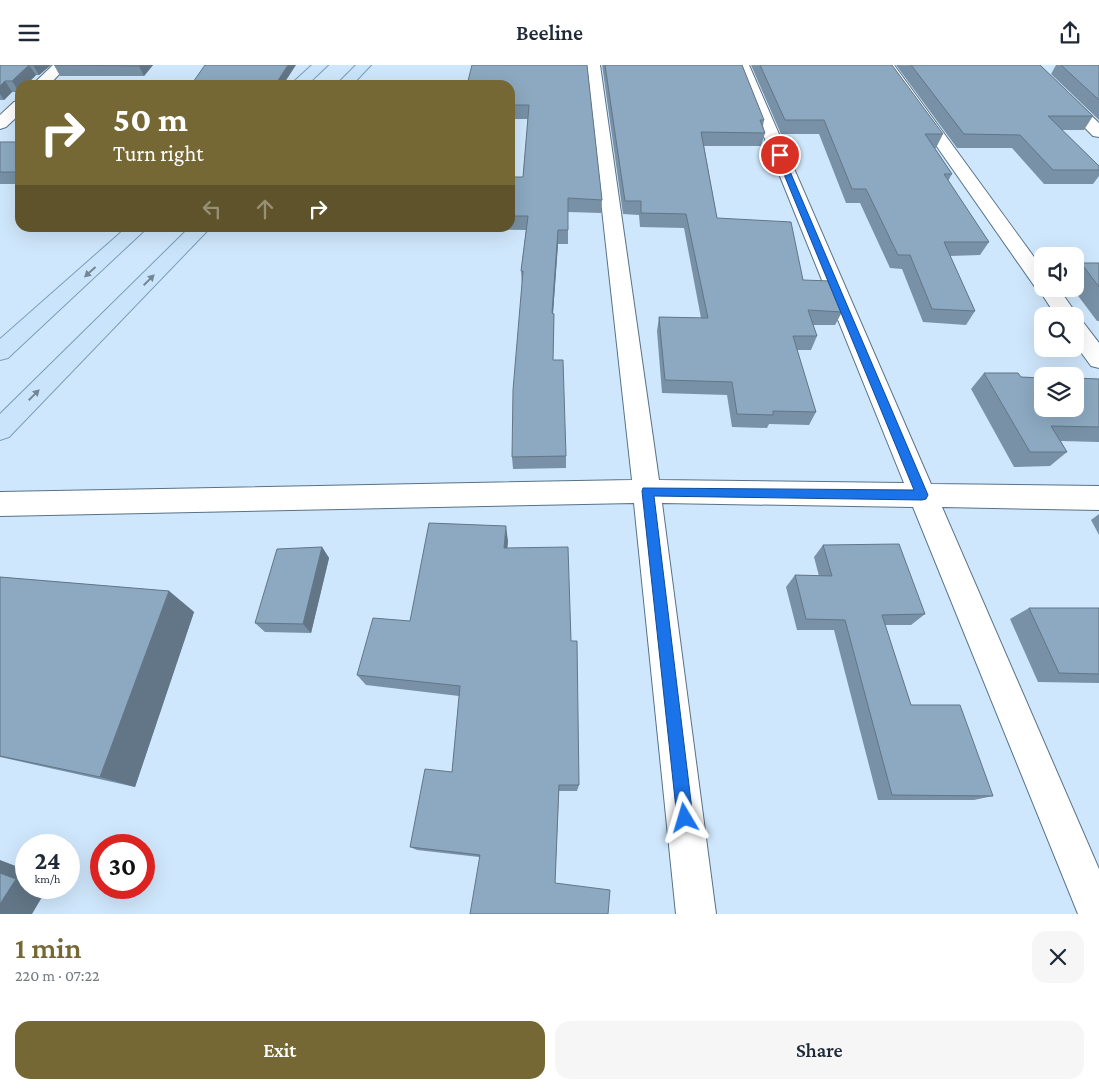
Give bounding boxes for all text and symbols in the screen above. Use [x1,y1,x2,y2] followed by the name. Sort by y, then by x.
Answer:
[15,19,43,47] icon: menu
[1056,19,1084,47] icon: share
[516,20,583,45] text: Beeline
[30,100,95,165] icon: right
[113,100,188,139] text: 50 m
[759,134,801,176] pin
[113,141,204,166] text: Turn right
[766,141,794,169] icon: arrive
[198,195,226,223] icon: left
[251,195,279,223] icon: ahead
[304,195,332,223] icon: right
[1034,247,1084,417] map controls
[1034,247,1084,297] button: sound
[84,266,96,278] one-way arrow
[143,274,155,286] one-way arrow
[1034,307,1084,357] button: search
[1034,367,1084,417] button: layers
[28,389,40,401] one-way arrow
[658,791,710,843] position arrow
[90,834,155,899] speed limit sign: 30
[34,847,61,874] text: 24
[35,872,60,886] text: km/h
[15,931,82,964] text: 1 min
[1032,931,1084,983] button: close
[15,967,100,984] text: 220 m · 07:22
[15,1021,545,1079] button: Exit
[555,1021,1084,1079] button: Share

